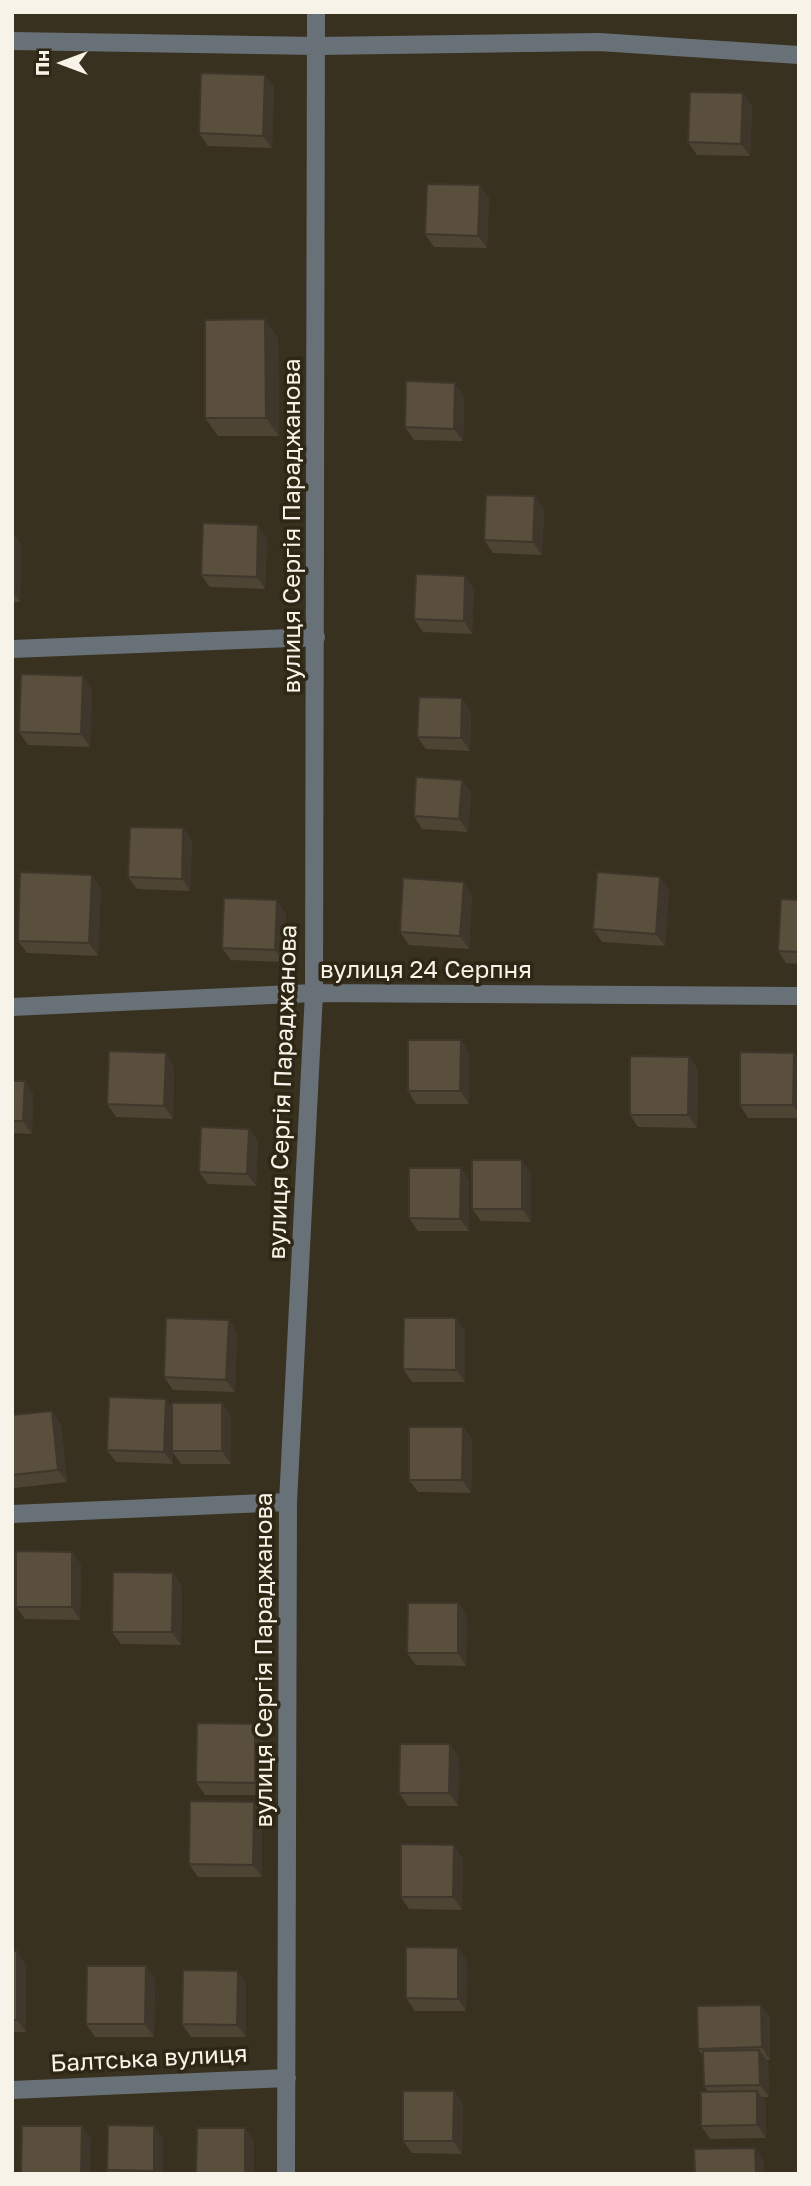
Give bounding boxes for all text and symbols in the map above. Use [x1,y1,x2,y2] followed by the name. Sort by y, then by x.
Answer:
[28,28,98,98] north arrow
[30,50,53,76] text: Пн
[278,359,306,693] street label: вулиця Сергія Параджанова
[263,924,303,1260] street label: вулиця Сергія Параджанова
[320,956,532,984] street label: вулиця 24 Серпня
[250,1493,278,1827] street label: вулиця Сергія Параджанова
[50,2039,248,2079] street label: Балтська вулиця

